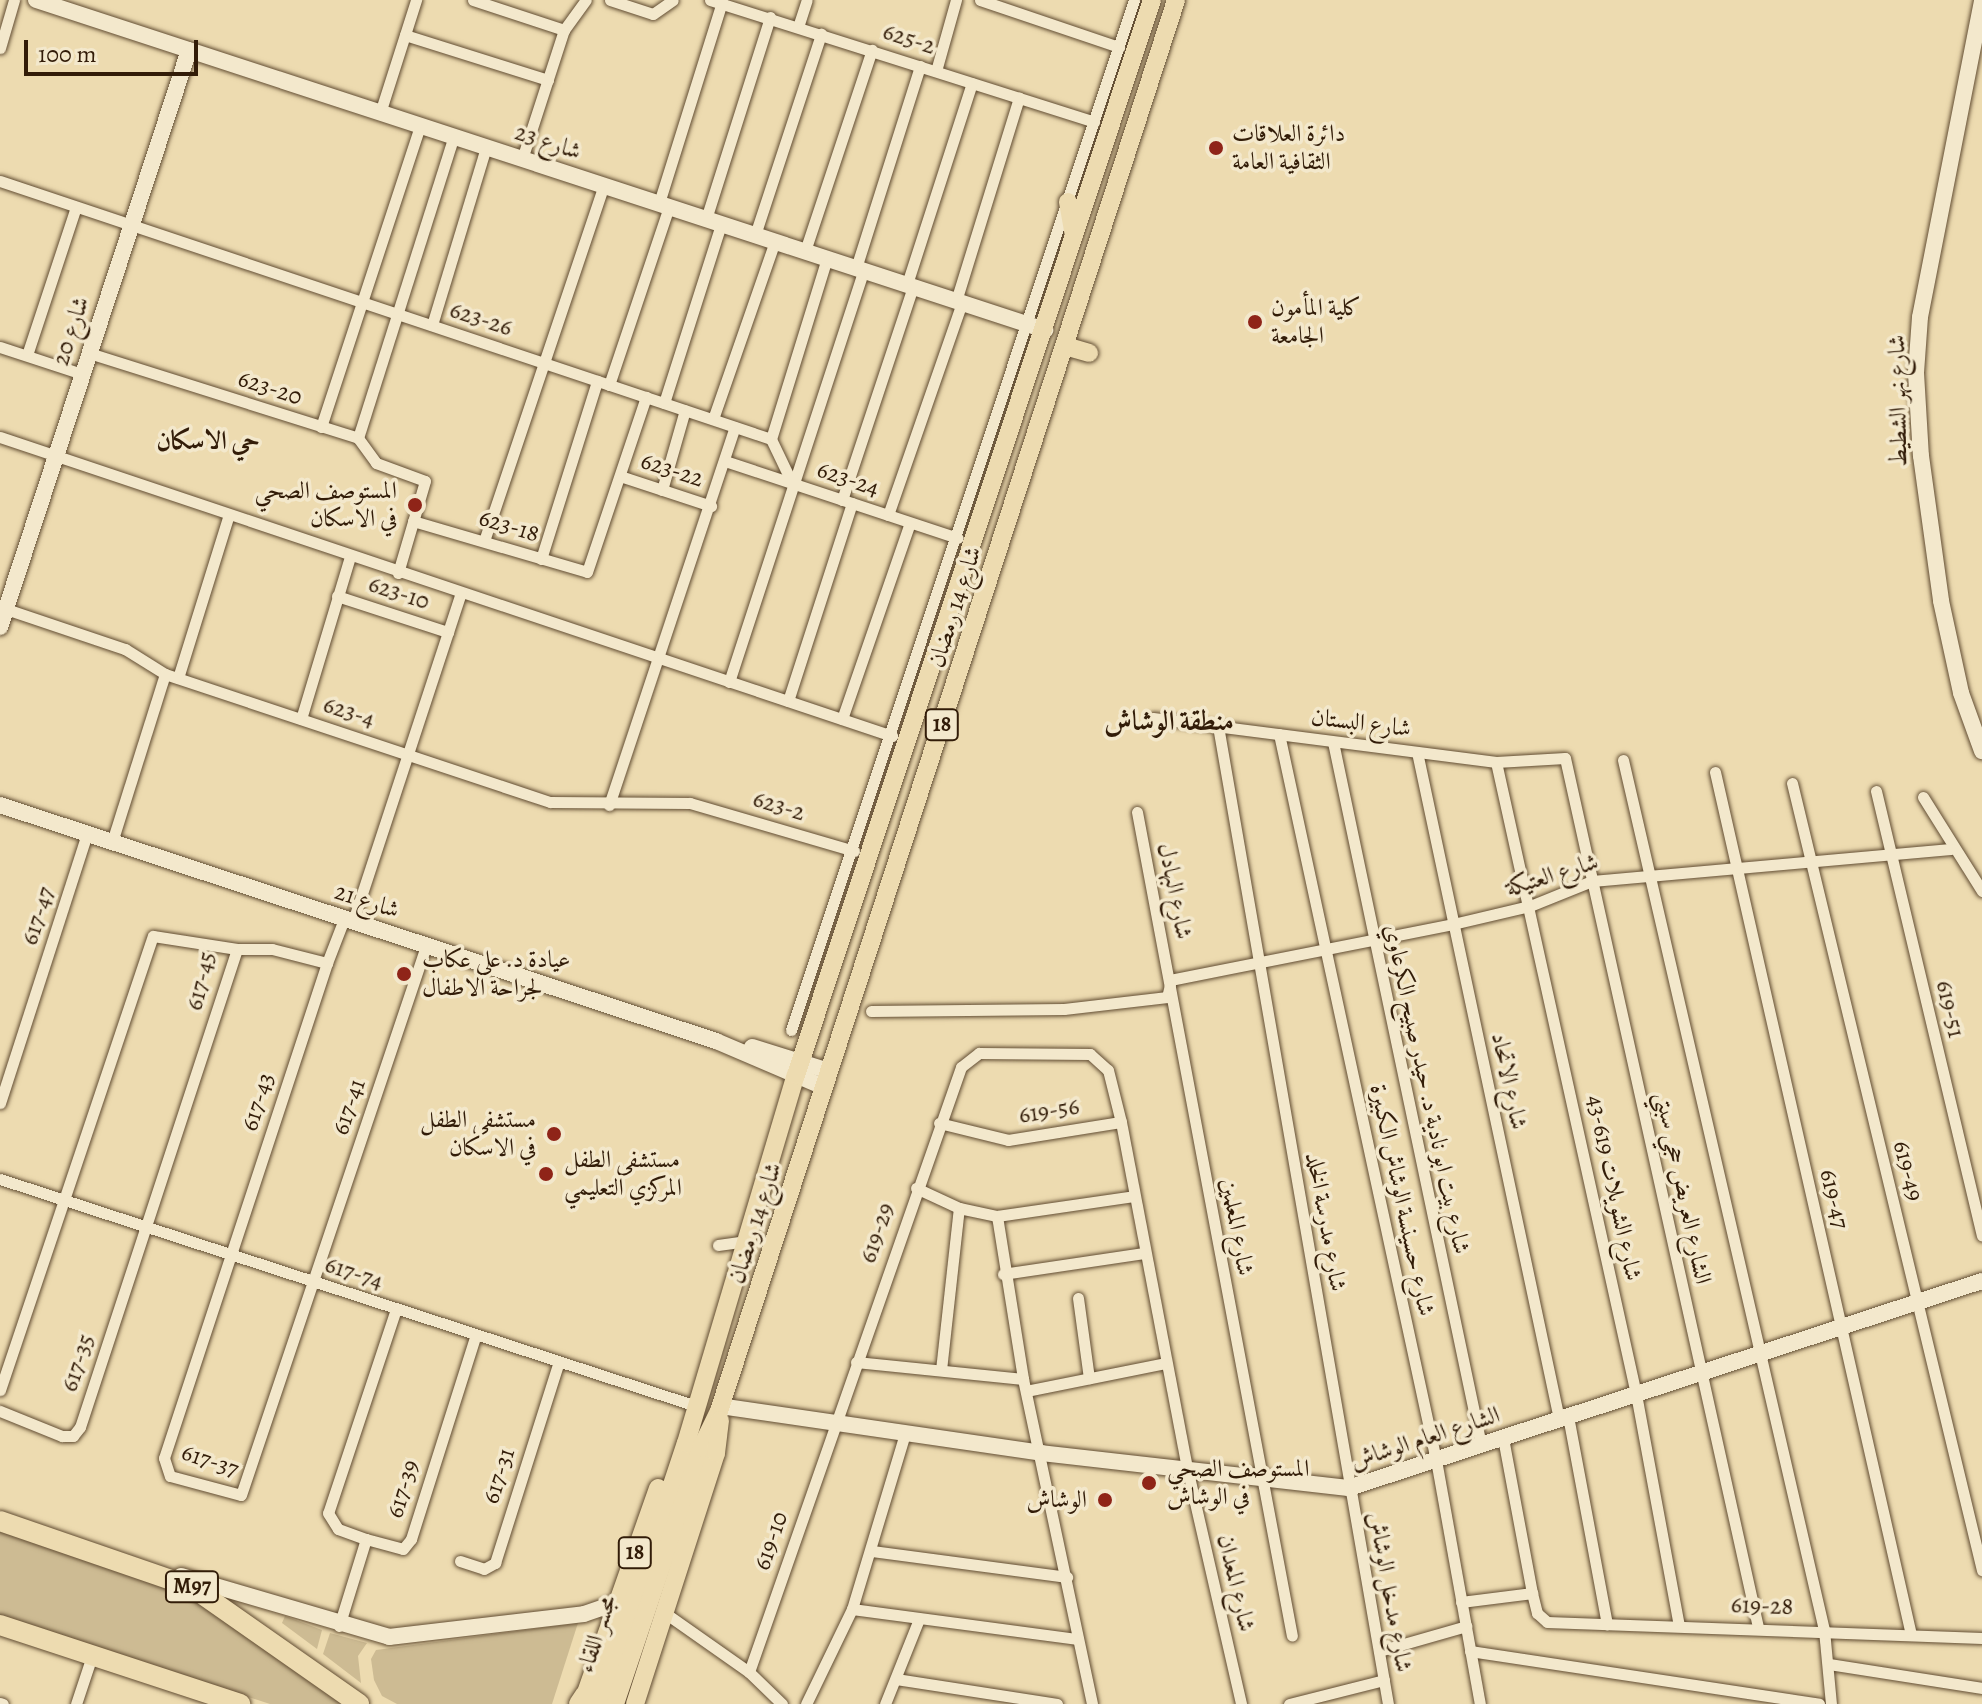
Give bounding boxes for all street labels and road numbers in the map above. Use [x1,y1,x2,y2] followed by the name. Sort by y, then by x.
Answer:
[879,17,939,61] street label: 625-2
[511,118,585,166] street label: شارع 23
[46,293,96,369] street label: شارع 20
[446,295,516,343] street label: 623-26
[1882,335,1914,467] street label: شارع نهر الشطيط
[234,364,306,412] street label: 623-20
[637,446,707,494] street label: 623-22
[813,455,883,503] street label: 623-24
[475,503,543,549] street label: 623-18
[922,543,988,671] street label: شارع 14 رمضان
[365,570,433,616] street label: 623-10
[320,690,378,734] street label: 623-4
[1309,703,1413,743] street label: شارع البستان
[924,707,960,743] road number: 18
[749,784,809,828] street label: 623-2
[1152,840,1198,942] street label: شارع البهادل
[1502,847,1602,903] street label: شارع العتيکة
[331,877,403,925] street label: شارع 21
[15,883,61,949] street label: 617-47
[1378,921,1476,1257] street label: شارع بيت ابو نادية د. حيدر صبيح الكرعاوي
[180,949,222,1013] street label: 617-45
[1929,978,1971,1040] street label: 619-51
[1485,1030,1533,1132] street label: شارع الاتحاد
[235,1069,281,1135] street label: 617-43
[326,1075,372,1139] street label: 617-41
[1363,1081,1441,1319] street label: شارع حسينسة الوشاش الكبيرة
[1649,1089,1717,1287] street label: الشارع العريض حجي سبتي
[1017,1092,1081,1130] street label: 619-56
[1580,1093,1648,1283] street label: شارع الشويلات 619-43
[1887,1138,1929,1204] street label: 619-49
[1300,1150,1352,1294] street label: شارع مدرسة الخلد
[722,1159,788,1287] street label: شارع 14 رمضان
[1813,1166,1855,1232] street label: 619-47
[1214,1176,1260,1278] street label: شارع المعلمين
[853,1199,901,1267] street label: 619-29
[321,1250,387,1296] street label: 617-74
[55,1331,101,1395] street label: 617-35
[1346,1400,1504,1476] street label: الشارع العام الوشاش
[178,1438,242,1484] street label: 617-37
[477,1445,521,1507] street label: 617-31
[381,1456,425,1522] street label: 617-39
[748,1508,794,1574] street label: 619-10
[1362,1510,1418,1674] street label: شارع مدخل الوشاش
[1211,1531,1261,1635] street label: شارع المعدان
[617,1535,653,1571] road number: 18
[164,1569,220,1605] road number: M97
[1730,1591,1794,1621] street label: 619-28
[571,1592,623,1676] street label: مجسر اللقاء

